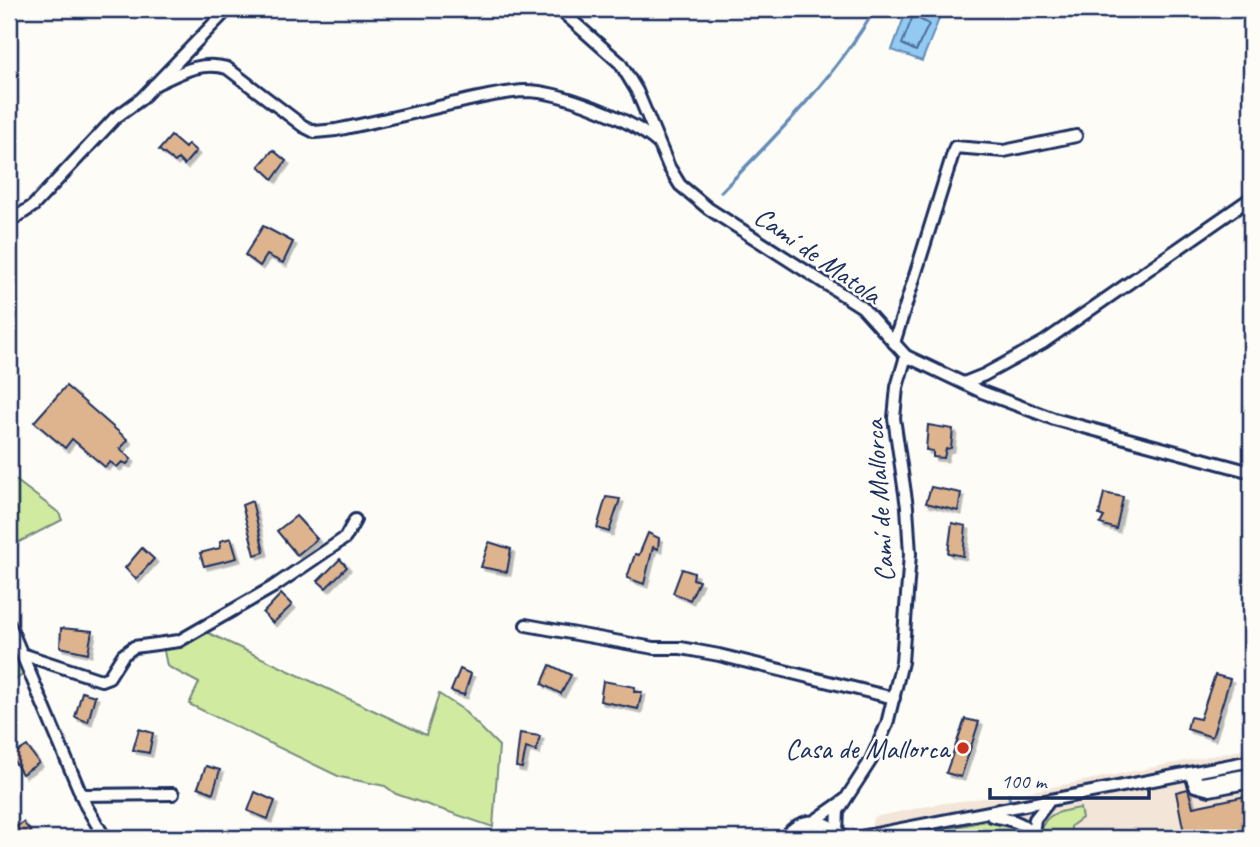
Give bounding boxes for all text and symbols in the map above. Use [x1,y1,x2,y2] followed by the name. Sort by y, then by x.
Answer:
[748,198,890,313] street label: Camí de Matola
[856,417,902,583] street label: Camí de Mallorca
[785,731,952,766] place label: Casa de Mallorca
[955,740,971,756] marker: Casa de Mallorca
[990,756,1150,800] scale bar
[1001,768,1048,794] text: 100 m

